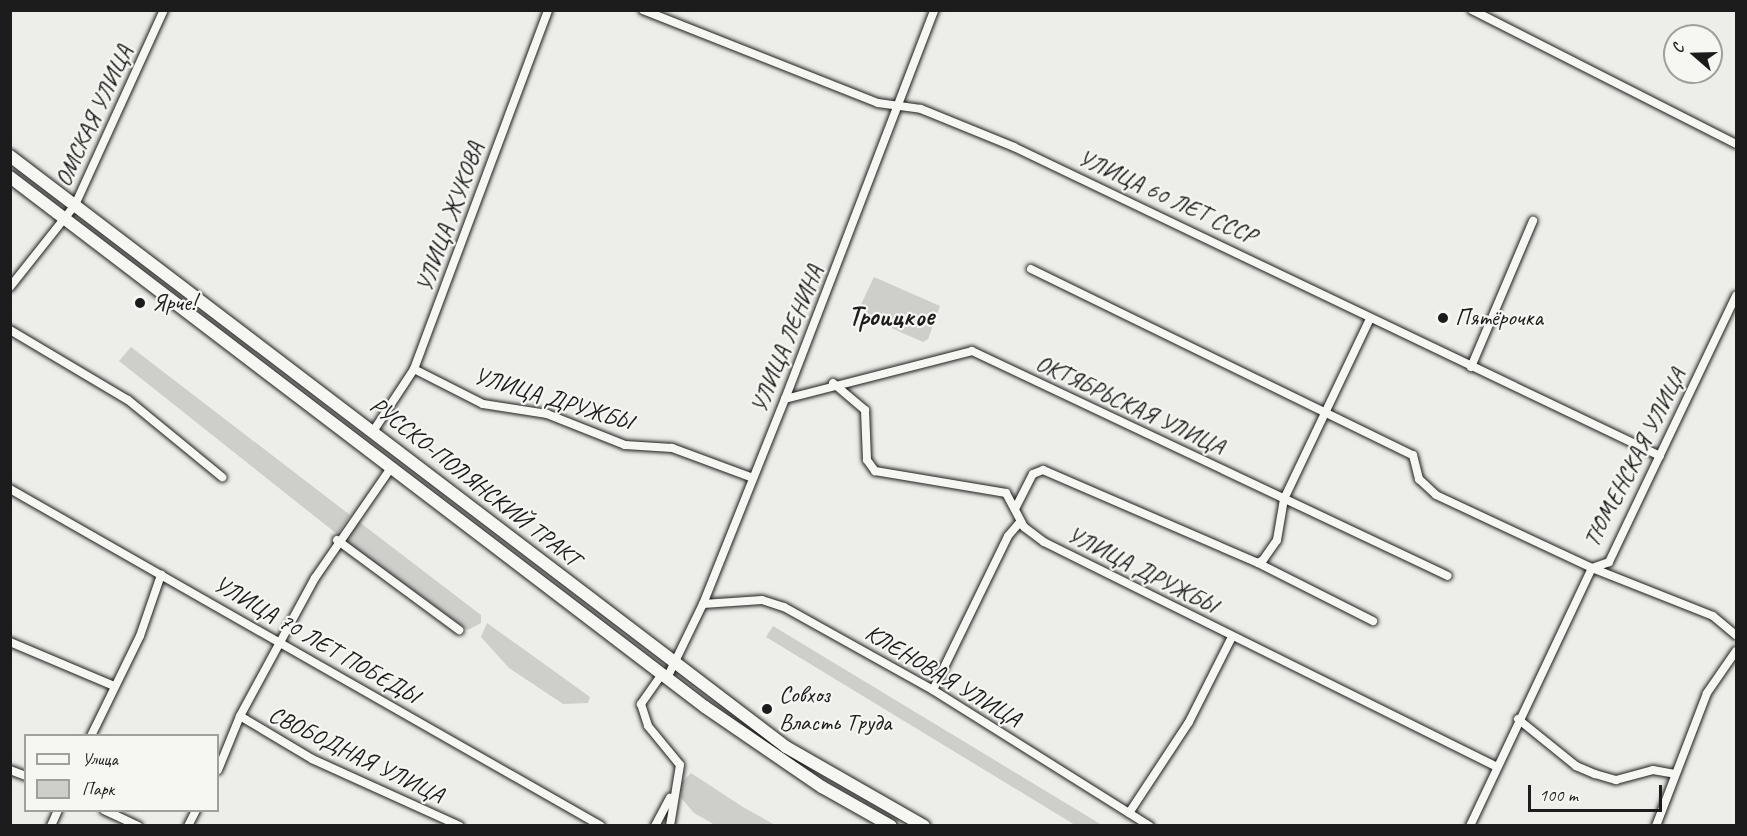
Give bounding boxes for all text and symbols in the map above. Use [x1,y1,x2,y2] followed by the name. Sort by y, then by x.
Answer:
[1663,24,1723,84] north arrow
[49,41,139,191] street label: ОМСКАЯ УЛИЦА
[1667,41,1689,56] text: С
[410,139,490,295] street label: УЛИЦА ЖУКОВА
[1073,143,1261,251] street label: УЛИЦА 60 ЛЕТ СССР
[744,261,830,417] street label: УЛИЦА ЛЕНИНА
[152,289,196,317] place label: Ярче!
[133,296,147,310] marker: Ярче!
[848,301,934,333] district label: Троицкое
[1455,304,1543,332] place label: Пятёрочка
[1436,311,1450,325] marker: Пятёрочка
[1031,349,1229,461] street label: ОКТЯБРЬСКАЯ УЛИЦА
[469,361,637,437] street label: УЛИЦА ДРУЖБЫ
[1578,364,1692,552] street label: ТЮМЕНСКАЯ УЛИЦА
[364,391,586,573] street label: РУССКО-ПОЛЯНСКИЙ ТРАКТ
[1062,520,1222,620] street label: УЛИЦА ДРУЖБЫ
[208,569,424,711] street label: УЛИЦА 70 ЛЕТ ПОБЕДЫ
[860,618,1026,734] street label: КЛЕНОВАЯ УЛИЦА
[779,681,889,737] place label: Совхоз Власть Труда
[264,700,448,810] street label: СВОБОДНАЯ УЛИЦА
[760,702,774,716] marker: Совхоз Власть Труда
[24,734,219,812] legend
[82,748,118,770] text: Улица
[1531,773,1664,811] scale bar
[82,778,114,800] text: Парк
[1539,784,1578,806] text: 100 m

